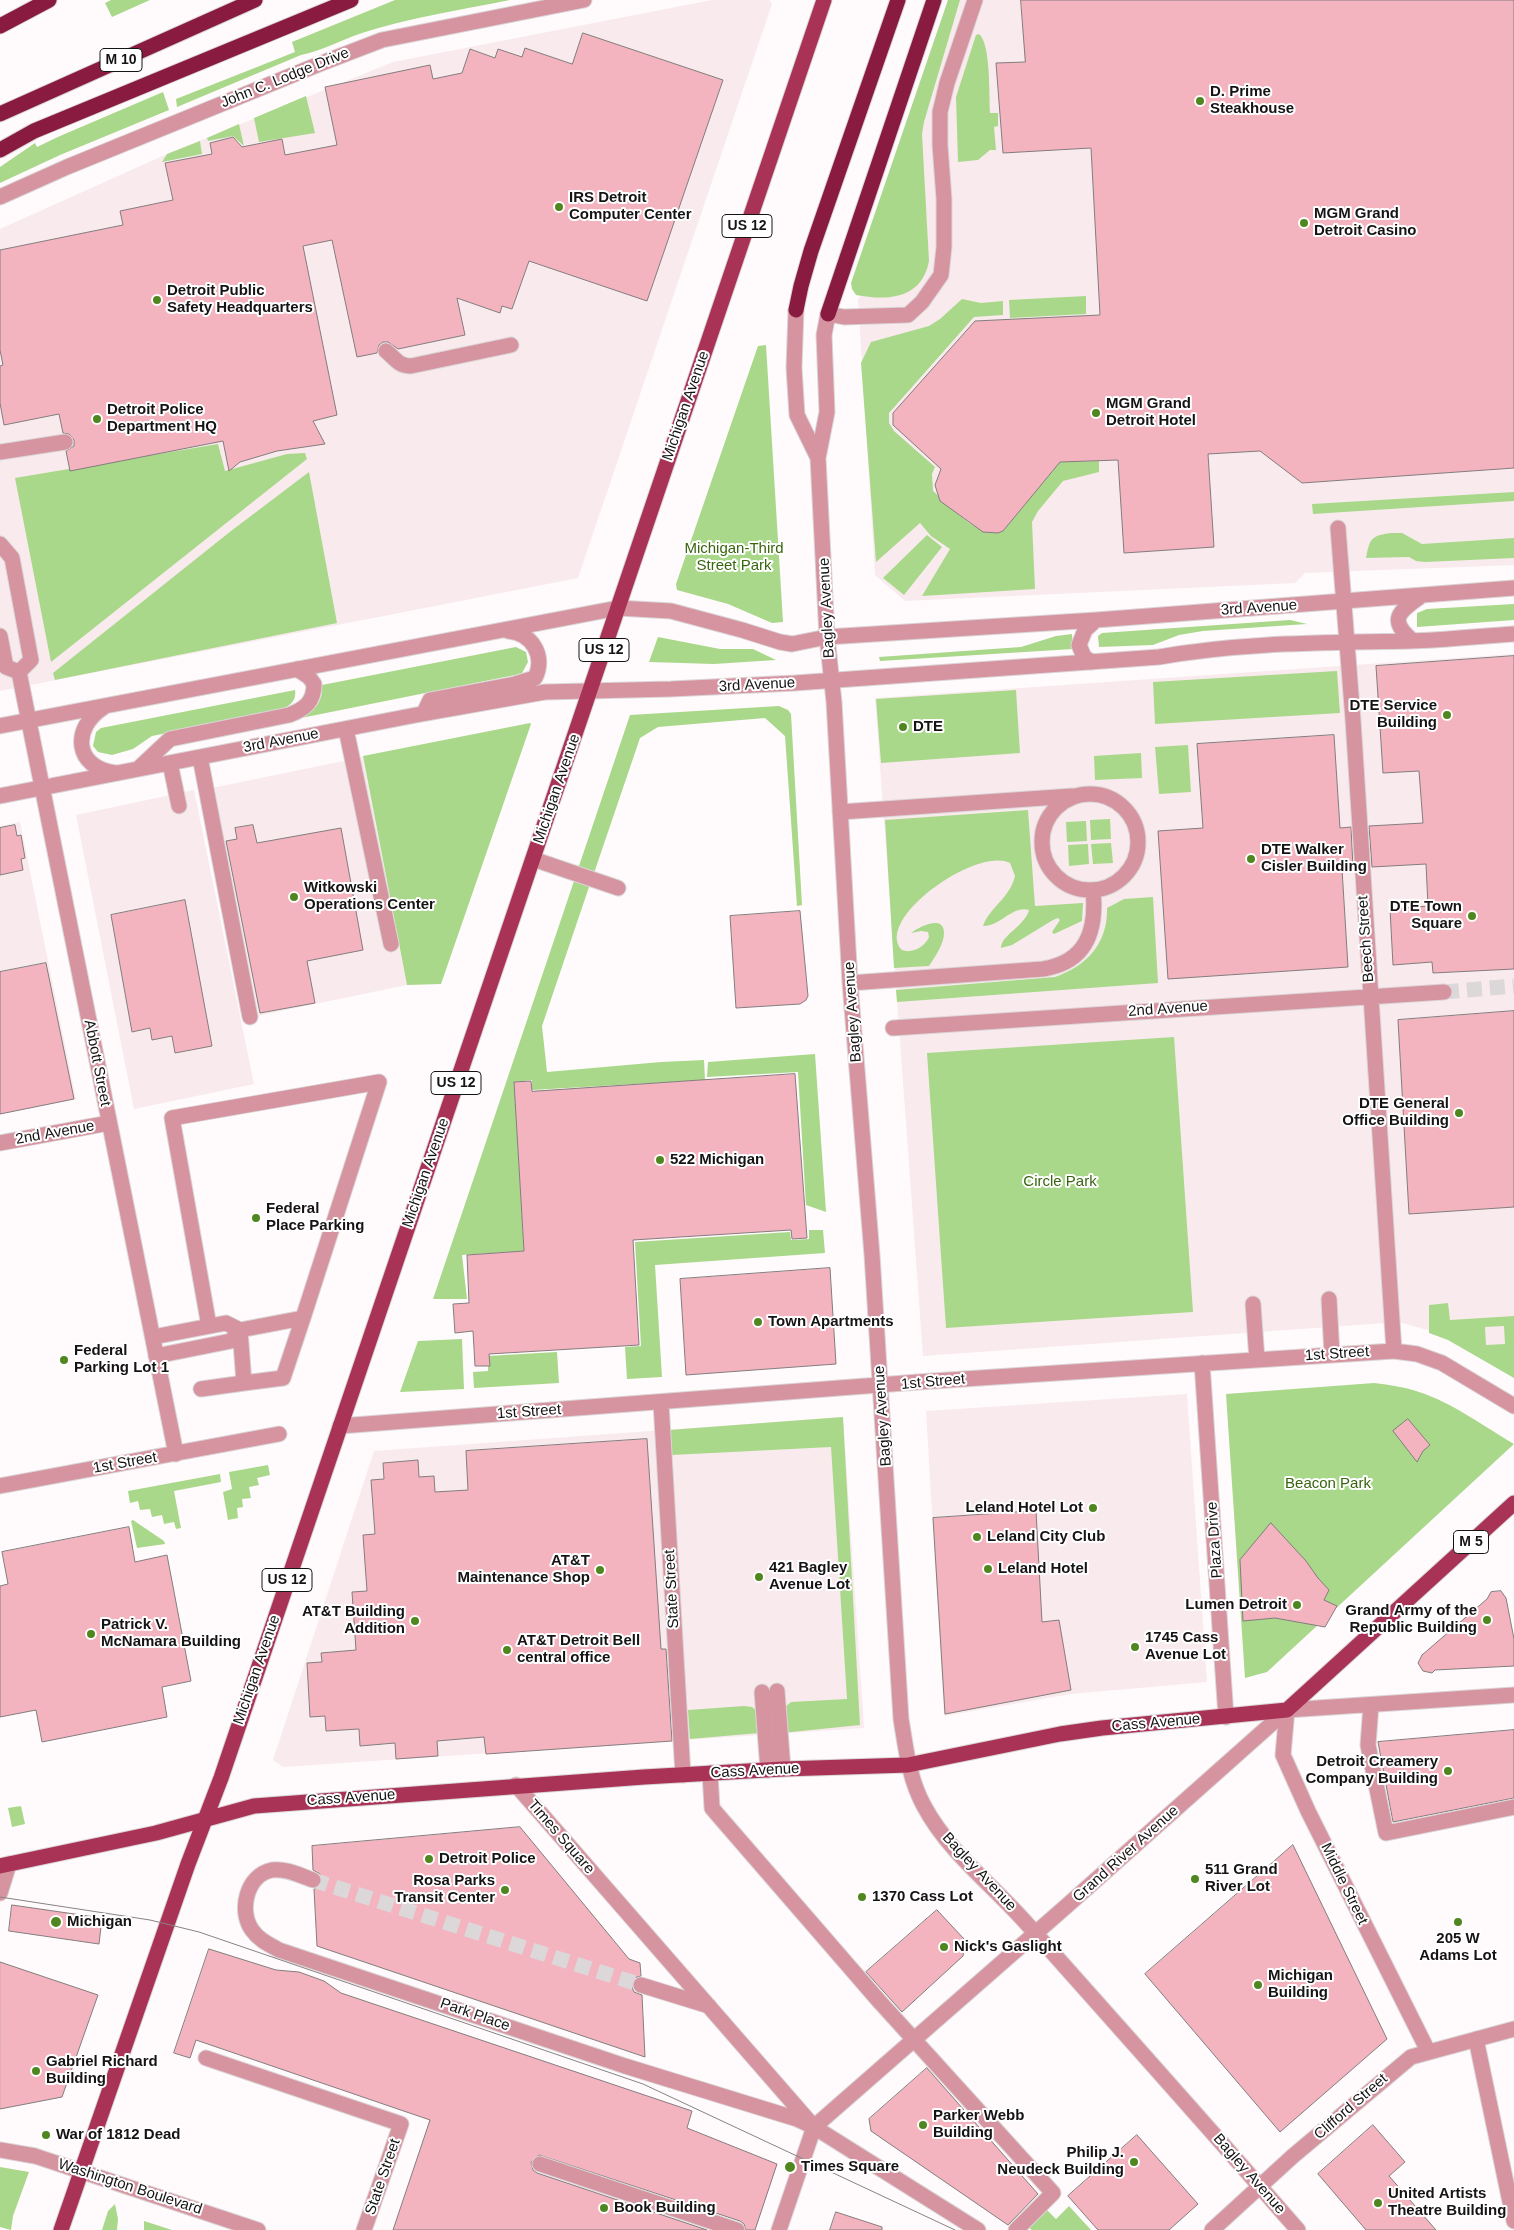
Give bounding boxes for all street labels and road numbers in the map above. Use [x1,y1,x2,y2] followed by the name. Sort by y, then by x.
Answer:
[218,44,352,112] street label: John C. Lodge Drive
[100,48,142,72] road number: M 10
[722,215,772,238] road number: US 12
[659,349,713,463] street label: Michigan Avenue
[815,557,839,659] street label: Bagley Avenue
[1220,596,1298,620] street label: 3rd Avenue
[579,638,629,662] road number: US 12
[718,674,796,696] street label: 3rd Avenue
[242,725,320,757] street label: 3rd Avenue
[530,732,584,846] street label: Michigan Avenue
[1354,895,1378,983] street label: Beech Street
[841,961,865,1063] street label: Bagley Avenue
[1128,997,1208,1021] street label: 2nd Avenue
[80,1018,114,1108] street label: Abbott Street
[431,1072,481,1094] road number: US 12
[399,1116,453,1230] street label: Michigan Avenue
[14,1117,96,1149] street label: 2nd Avenue
[1304,1343,1370,1365] street label: 1st Street
[871,1365,895,1467] street label: Bagley Avenue
[900,1370,966,1394] street label: 1st Street
[496,1401,562,1423] street label: 1st Street
[92,1449,158,1477] street label: 1st Street
[1203,1501,1227,1579] street label: Plaza Drive
[1454,1530,1488,1554] road number: M 5
[661,1549,683,1629] street label: State Street
[262,1568,312,1592] road number: US 12
[230,1613,284,1727] street label: Michigan Avenue
[1111,1710,1201,1736] street label: Cass Avenue
[710,1760,800,1782] street label: Cass Avenue
[306,1786,396,1810] street label: Cass Avenue
[524,1796,598,1878] street label: Times Square
[1070,1802,1182,1906] street label: Grand River Avenue
[938,1829,1020,1915] street label: Bagley Avenue
[1317,1840,1371,1928] street label: Middle Street
[438,1995,512,2035] street label: Park Place
[1311,2070,1391,2144] street label: Clifford Street
[1209,2130,1289,2218] street label: Bagley Avenue
[362,2137,404,2217] street label: State Street
[56,2155,204,2219] street label: Washington Boulevard

